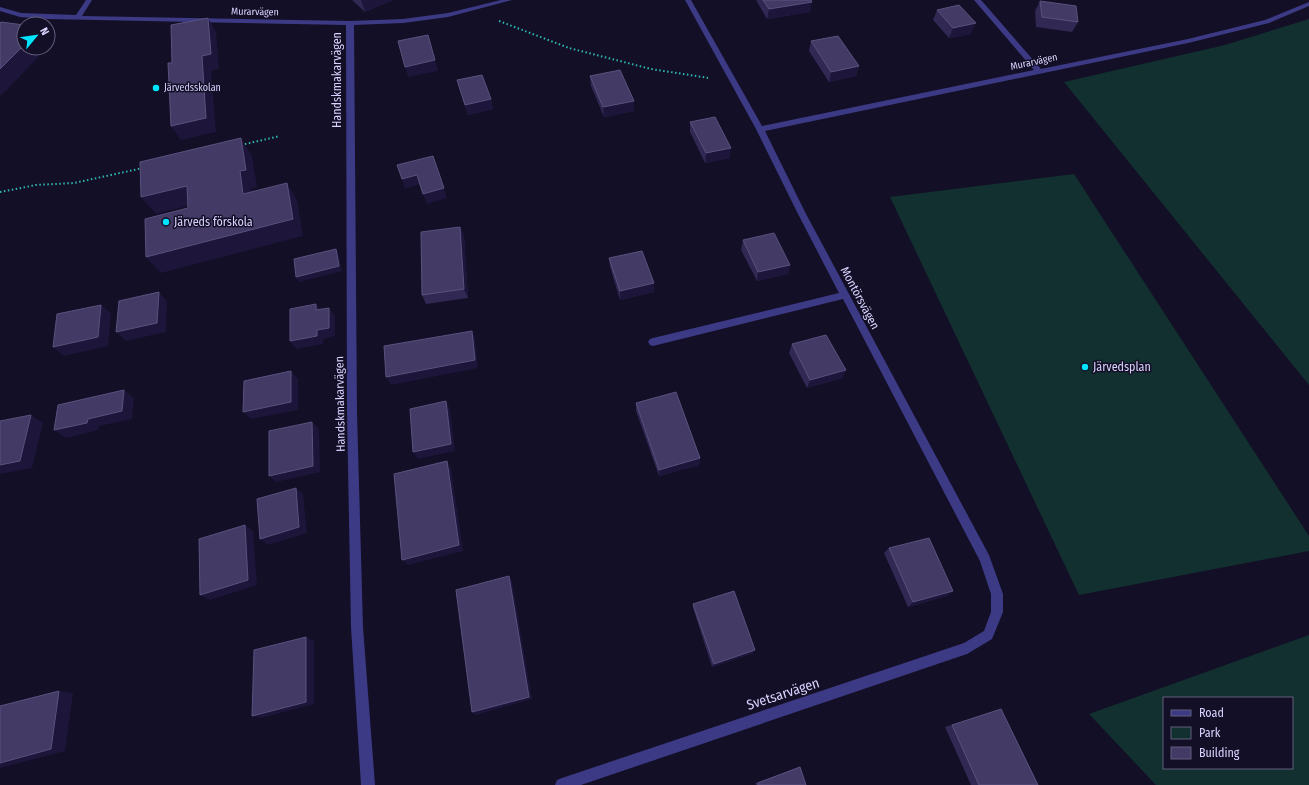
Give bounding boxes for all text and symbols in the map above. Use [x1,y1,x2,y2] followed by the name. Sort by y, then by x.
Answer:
[231,6,279,18] street label: Murarvägen
[16,16,56,56] north arrow
[37,25,52,37] text: N
[330,32,344,128] street label: Handskmakarvägen
[1009,51,1059,73] street label: Murarvägen
[164,82,221,94] place label: Järvedsskolan
[151,83,161,93] marker: Järvedsskolan
[174,215,253,229] place label: Järveds förskola
[161,217,171,227] marker: Järveds förskola
[838,264,882,332] street label: Montörsvägen
[332,356,348,452] street label: Handskmakarvägen
[1093,360,1151,374] place label: Järvedsplan
[1080,362,1090,372] marker: Järvedsplan
[744,674,822,714] street label: Svetsarvägen
[1163,697,1293,769] legend
[1199,706,1224,720] text: Road
[1199,726,1221,740] text: Park
[1199,746,1240,760] text: Building

